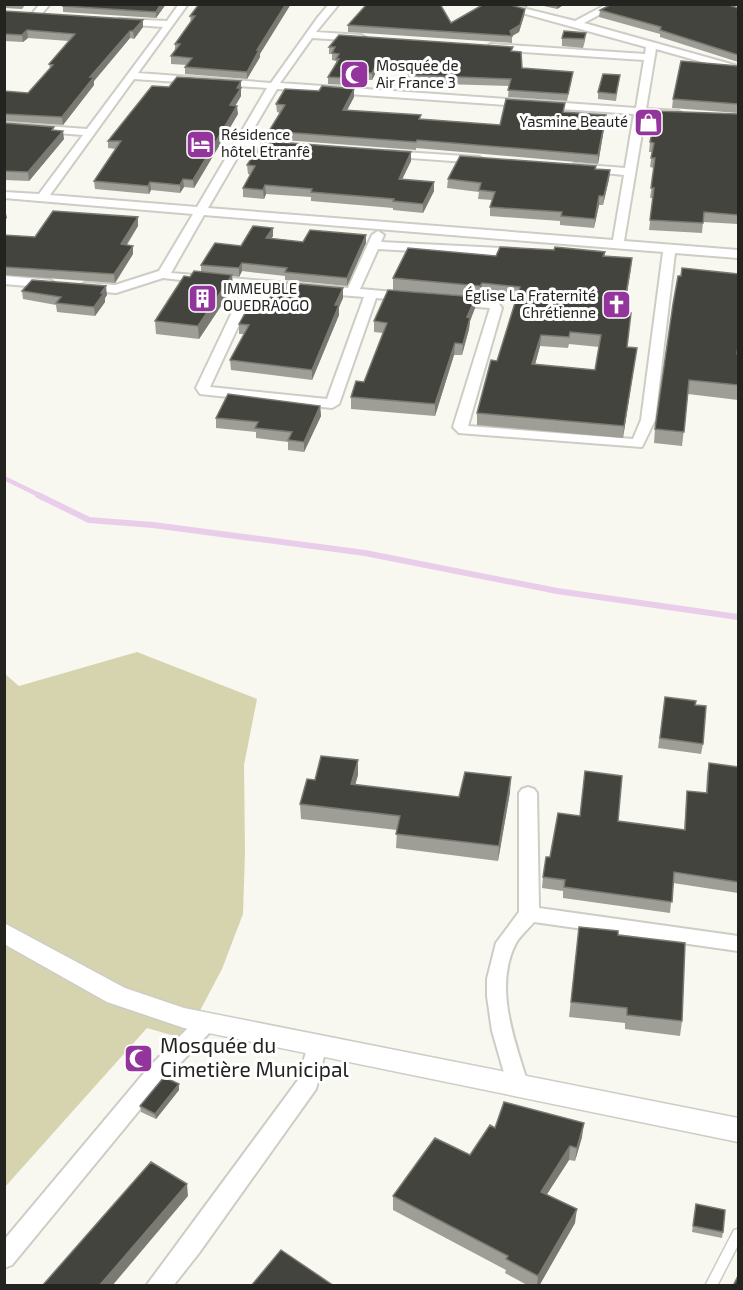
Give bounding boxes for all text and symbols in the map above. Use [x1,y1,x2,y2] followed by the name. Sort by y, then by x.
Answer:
[376,56,459,91] place label: Mosquée de Air France 3
[339,59,371,91] mosque icon: Mosquée de Air France 3
[633,106,665,138] shop icon: Yasmine Beauté
[520,112,628,130] place label: Yasmine Beauté
[221,125,310,160] place label: Résidence hôtel Etranfê
[184,128,216,160] hotel icon: Résidence hôtel Etranfê
[223,279,309,314] place label: IMMEUBLE OUEDRAOGO
[186,282,218,314] building icon: IMMEUBLE OUEDRAOGO
[465,286,596,321] place label: Église La Fraternité Chrétienne
[601,289,633,321] church icon: Église La Fraternité Chrétienne
[160,1032,349,1081] place label: Mosquée du Cimetière Municipal
[123,1042,155,1074] mosque icon: Mosquée du Cimetière Municipal

